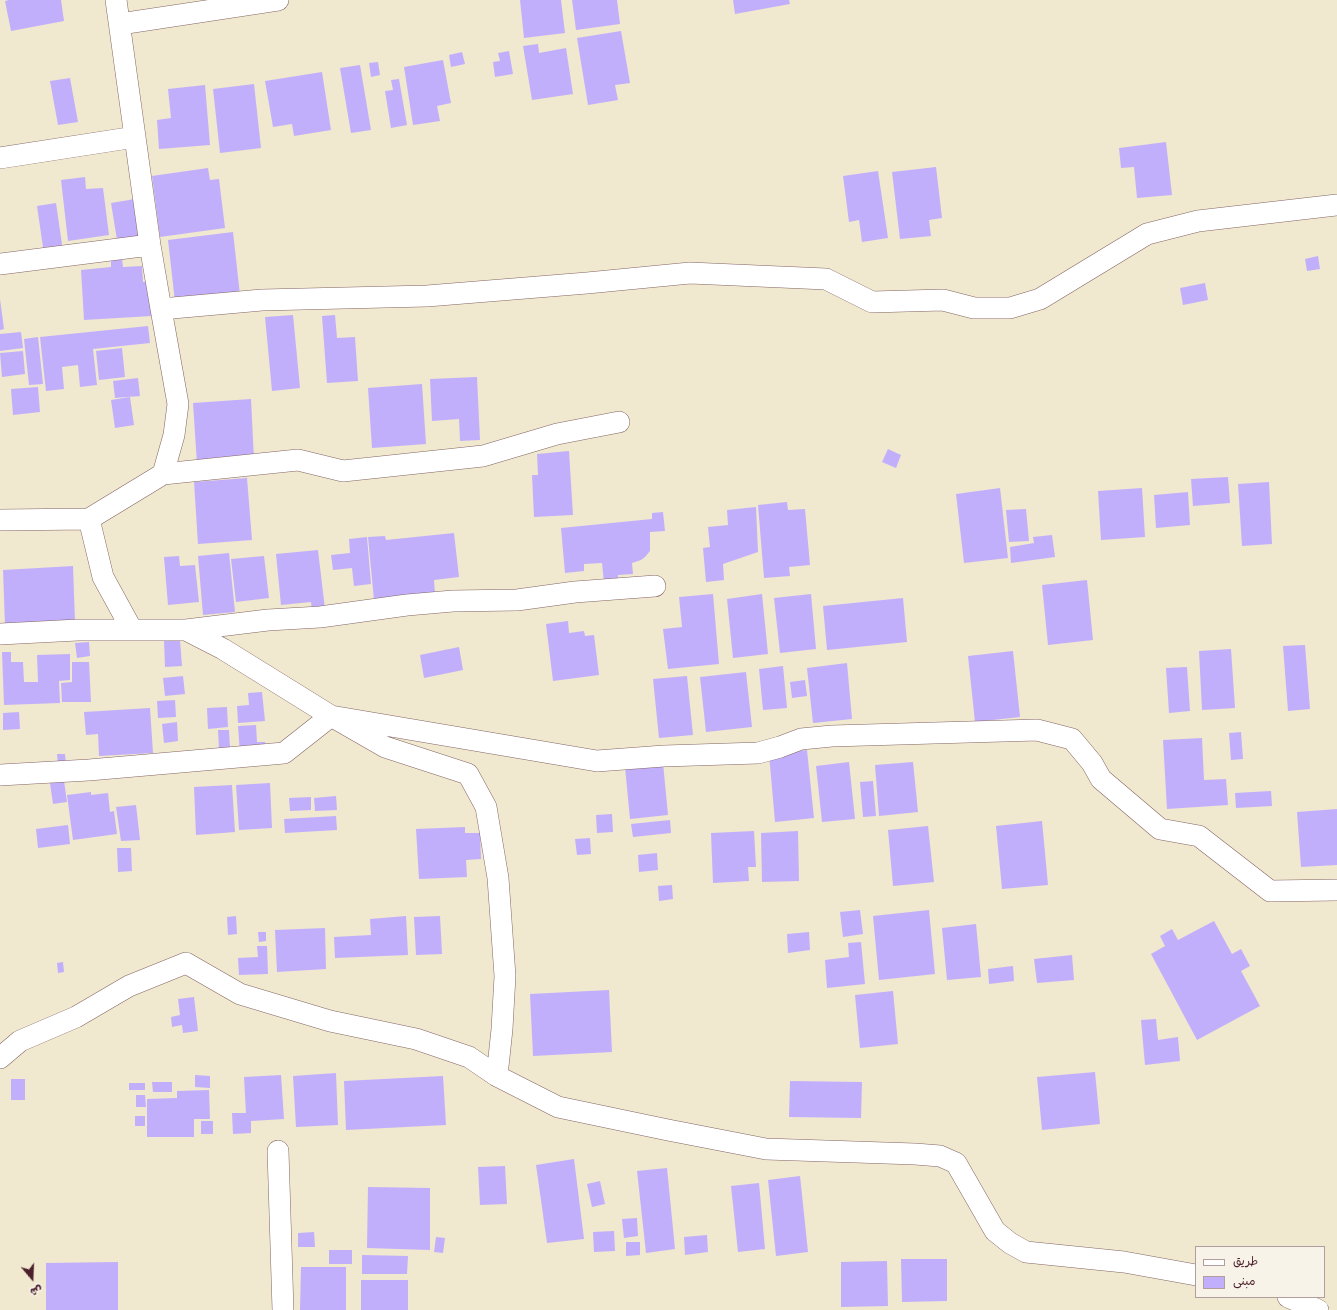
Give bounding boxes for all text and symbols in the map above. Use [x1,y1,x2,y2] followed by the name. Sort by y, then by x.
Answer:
[1195,1246,1325,1298] legend
[1233,1254,1258,1271] text: طريق
[12,1258,52,1298] north arrow
[1233,1274,1256,1291] text: مبنى
[28,1280,44,1299] text: ش

